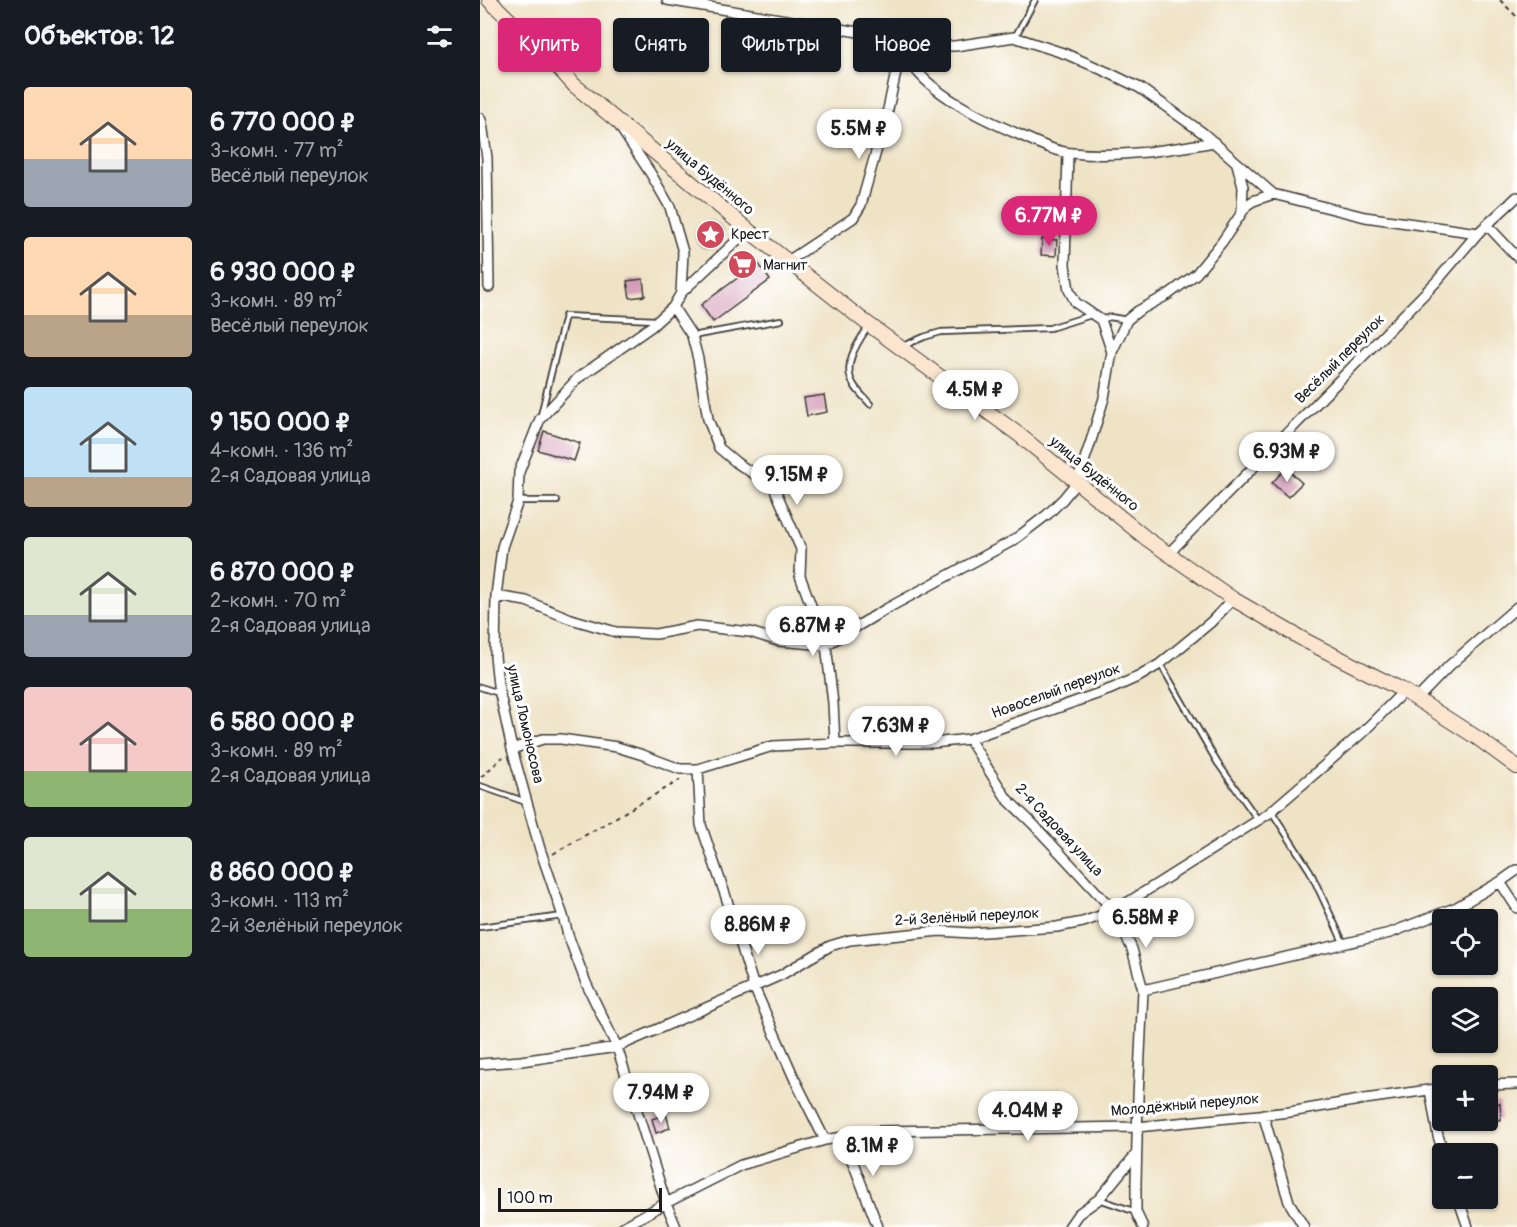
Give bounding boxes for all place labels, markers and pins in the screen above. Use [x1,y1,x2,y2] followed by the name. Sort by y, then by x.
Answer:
[810,109,908,160] pin: 5.5M ₽
[994,196,1104,247] pin: 6.77M ₽
[694,218,726,250] place icon: Крест
[731,225,769,244] place label: Крест
[726,249,758,281] supermarket icon: Магнит
[763,256,808,275] place label: Магнит
[926,370,1024,421] pin: 4.5M ₽
[1232,432,1342,483] pin: 6.93M ₽
[742,455,852,506] pin: 9.15M ₽
[758,606,868,657] pin: 6.87M ₽
[841,706,951,757] pin: 7.63M ₽
[1091,898,1201,949] pin: 6.58M ₽
[703,905,813,956] pin: 8.86M ₽
[606,1073,716,1124] pin: 7.94M ₽
[973,1091,1083,1142] pin: 4.04M ₽
[824,1126,922,1177] pin: 8.1M ₽

